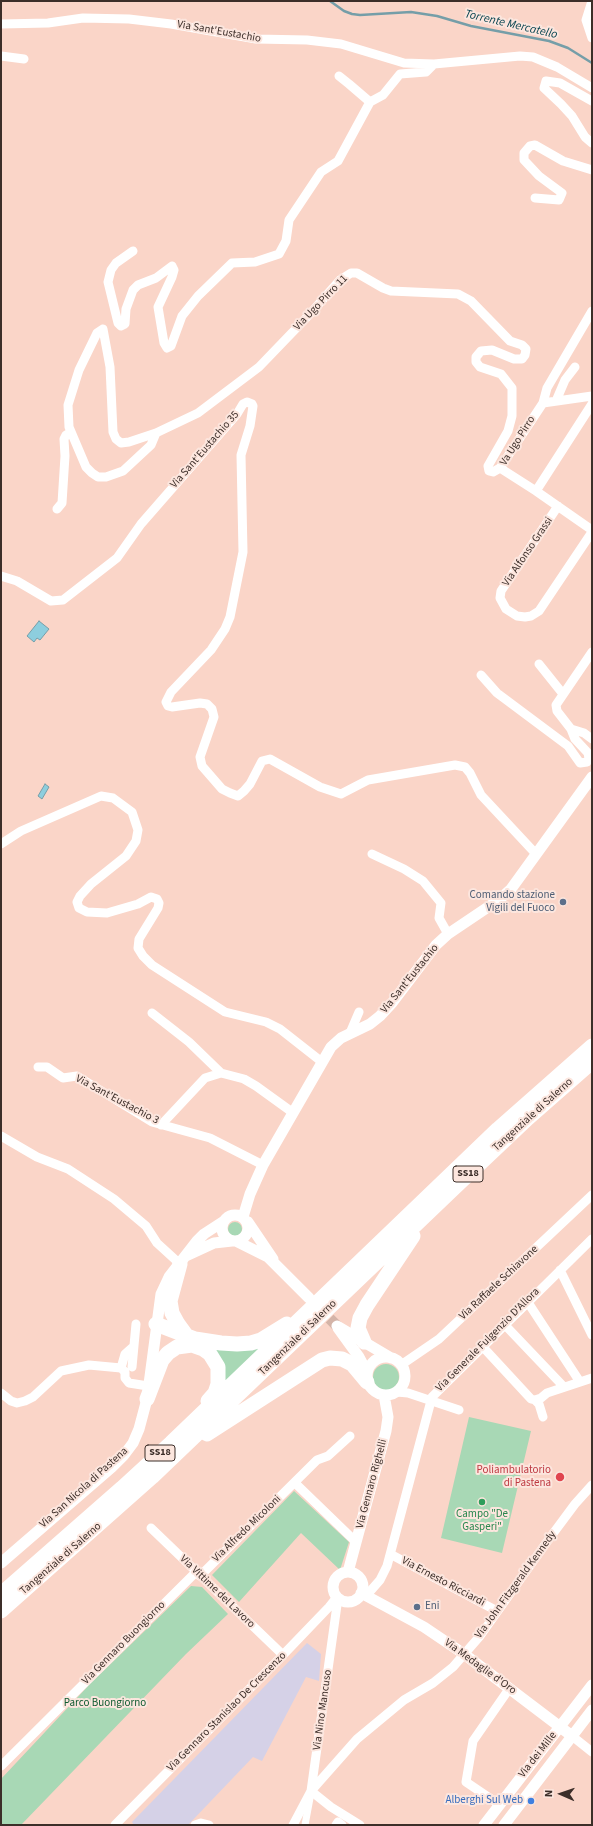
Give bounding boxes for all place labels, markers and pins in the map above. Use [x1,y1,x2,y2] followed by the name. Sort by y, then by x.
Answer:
[470,889,555,915] place label: Comando stazione Vigili del Fuoco
[558,897,568,907] marker: Comando stazione Vigili del Fuoco
[477,1464,551,1490] place label: Poliambulatorio di Pastena
[554,1471,566,1483] marker: Poliambulatorio di Pastena
[477,1497,487,1507] marker: Campo "De Gasperi"
[456,1508,508,1534] place label: Campo "De Gasperi"
[425,1600,440,1614] place label: Eni
[412,1602,422,1612] marker: Eni
[445,1794,523,1808] place label: Alberghi Sul Web
[526,1796,536,1806] marker: Alberghi Sul Web

